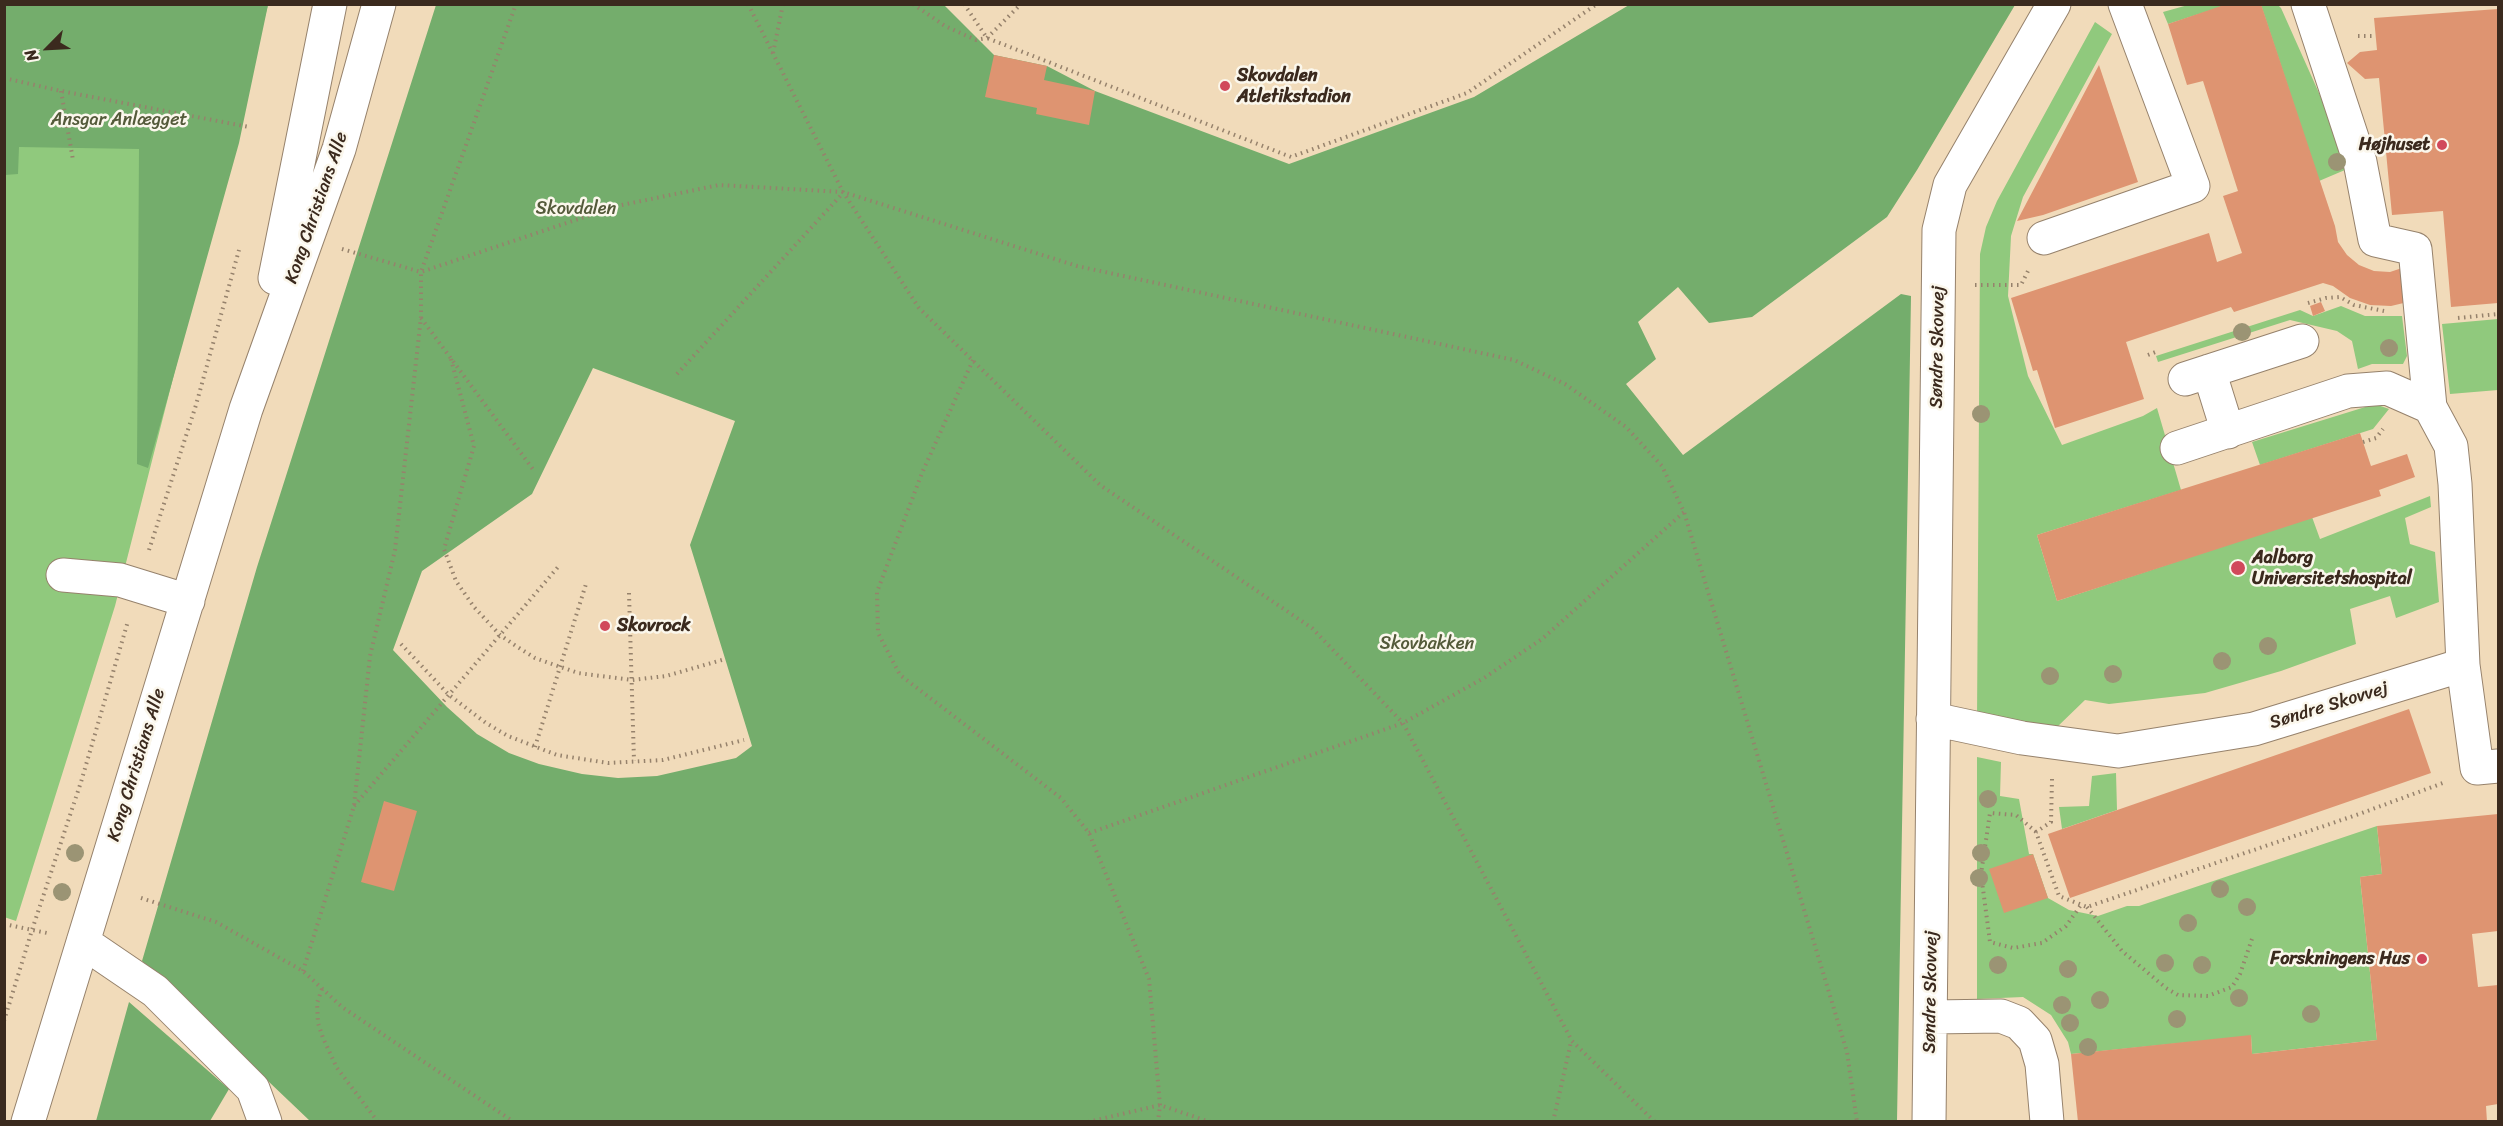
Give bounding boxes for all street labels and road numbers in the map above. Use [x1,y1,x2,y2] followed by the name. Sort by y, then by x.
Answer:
[281,129,353,287] street label: Kong Christians Alle
[1926,285,1950,409] street label: Søndre Skovvej
[2267,678,2391,734] street label: Søndre Skovvej
[103,686,171,844] street label: Kong Christians Alle
[1919,930,1943,1054] street label: Søndre Skovvej

